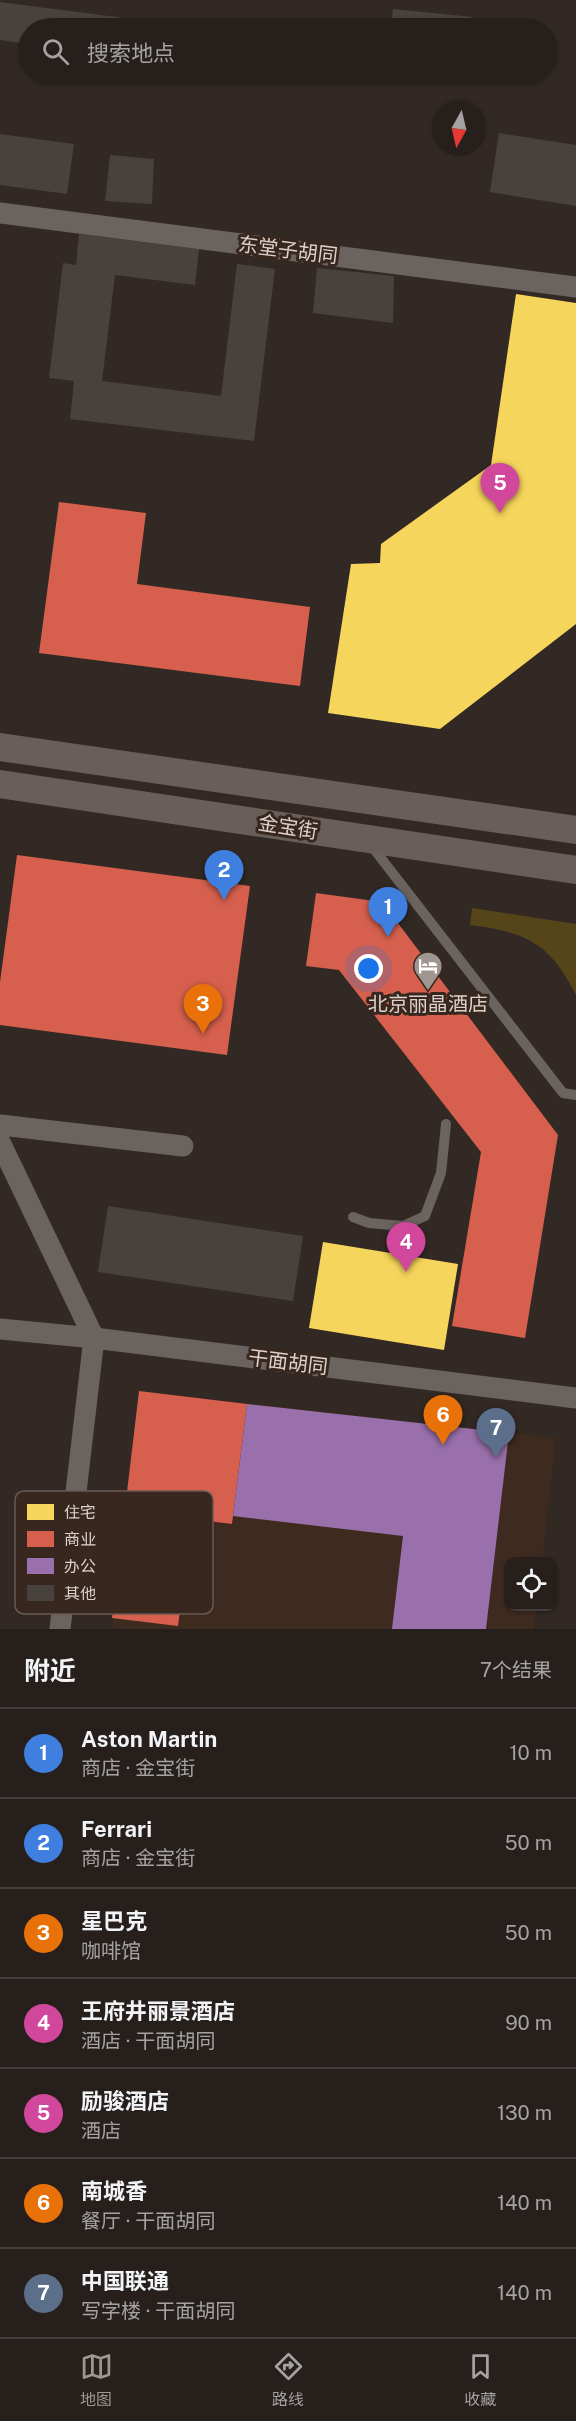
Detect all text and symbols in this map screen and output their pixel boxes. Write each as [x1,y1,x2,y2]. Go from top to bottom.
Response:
search box [18,18,558,84]
icon: search [39,35,72,68]
text: 搜索地点 [87,40,175,66]
north arrow [432,102,486,156]
street label: 东堂子胡同 [237,232,339,268]
pin: 5 [480,464,520,513]
street label: 金宝街 [256,810,320,844]
pin: 2 [204,850,244,900]
pin: 1 [368,888,408,937]
hotel icon: 北京丽晶酒店 [412,950,444,992]
your location [354,954,383,983]
pin: 3 [184,984,222,1034]
place label: 北京丽晶酒店 [368,992,488,1016]
pin: 4 [386,1222,426,1272]
street label: 干面胡同 [247,1345,329,1379]
pin: 6 [424,1396,462,1445]
pin: 7 [476,1408,516,1458]
legend [15,1491,213,1614]
text: 住宅 [64,1503,96,1522]
text: 商业 [64,1530,96,1549]
text: 办公 [64,1557,96,1576]
map controls [504,1557,558,1611]
button: locate [504,1557,558,1611]
text: 其他 [64,1584,96,1603]
text: 附近 [24,1655,76,1686]
text: 7个结果 [480,1658,552,1682]
text: Aston Martin [81,1726,217,1752]
text: 1 [39,1741,48,1765]
text: 10 m [509,1741,552,1765]
text: 商店 · 金宝街 [81,1756,195,1780]
text: Ferrari [81,1816,152,1842]
text: 2 [37,1831,50,1855]
text: 50 m [505,1831,552,1855]
text: 商店 · 金宝街 [81,1846,195,1870]
text: 星巴克 [81,1908,147,1934]
text: 3 [37,1921,50,1945]
text: 50 m [505,1921,552,1945]
text: 咖啡馆 [81,1939,141,1963]
text: 王府井丽景酒店 [81,1998,235,2024]
text: 4 [37,2011,50,2035]
text: 90 m [505,2011,552,2035]
text: 酒店 · 干面胡同 [81,2029,215,2053]
text: 励骏酒店 [81,2088,169,2114]
text: 5 [37,2101,50,2125]
text: 130 m [497,2101,552,2125]
text: 酒店 [81,2119,121,2143]
text: 南城香 [81,2178,147,2204]
text: 6 [37,2191,50,2215]
text: 140 m [497,2191,552,2215]
text: 餐厅 · 干面胡同 [81,2209,215,2233]
text: 中国联通 [81,2268,169,2294]
text: 7 [37,2281,50,2305]
text: 140 m [497,2281,552,2305]
text: 写字楼 · 干面胡同 [81,2299,235,2323]
tab: 地图 [80,2350,113,2410]
tab: 路线 [272,2350,305,2410]
tab: 收藏 [464,2350,497,2410]

